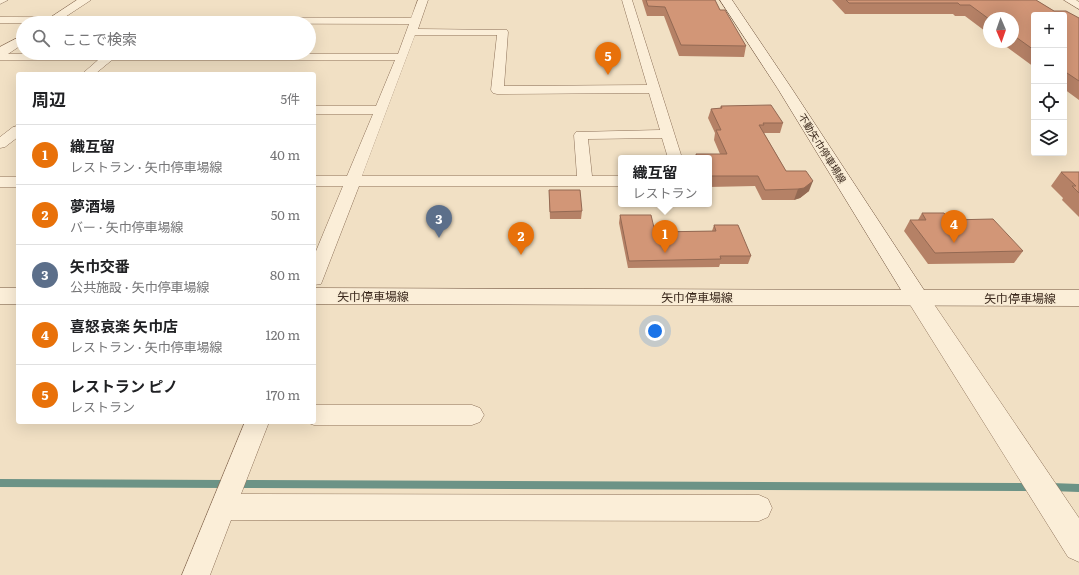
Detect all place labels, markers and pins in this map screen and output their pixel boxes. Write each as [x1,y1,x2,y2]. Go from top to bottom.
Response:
pin: 5 [595,42,621,75]
pin: 3 [426,205,452,238]
pin: 4 [941,210,967,243]
pin: 1 [652,220,678,253]
pin: 2 [508,222,534,255]

